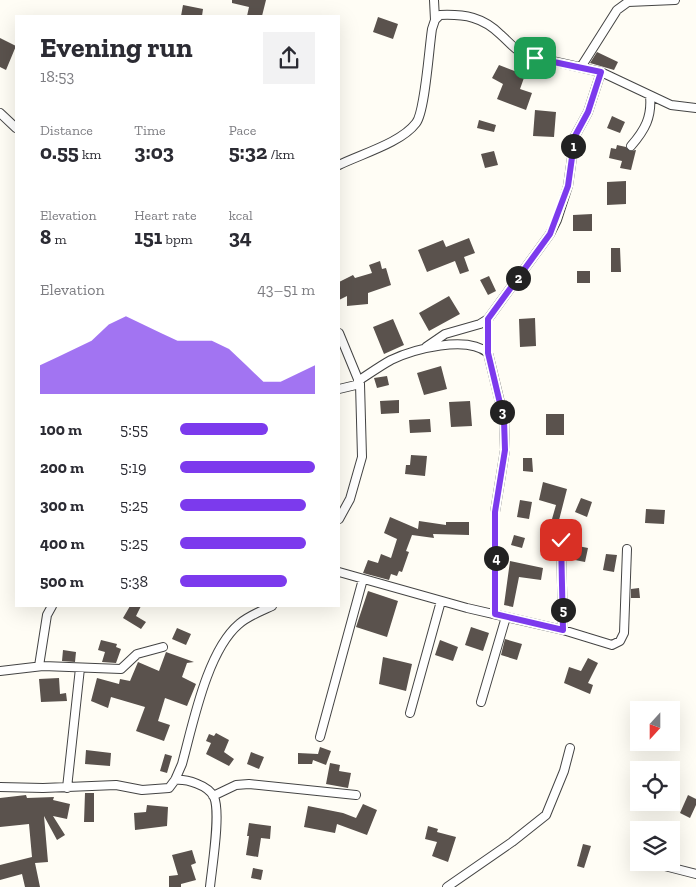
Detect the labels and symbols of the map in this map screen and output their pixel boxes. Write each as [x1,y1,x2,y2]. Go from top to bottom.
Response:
pin [514,37,556,79]
pin: 1 [560,134,586,158]
pin: 2 [506,266,530,290]
pin: 3 [490,400,514,424]
pin [540,519,582,561]
pin: 4 [484,546,508,570]
pin: 5 [550,598,576,622]
north arrow [630,701,680,751]

